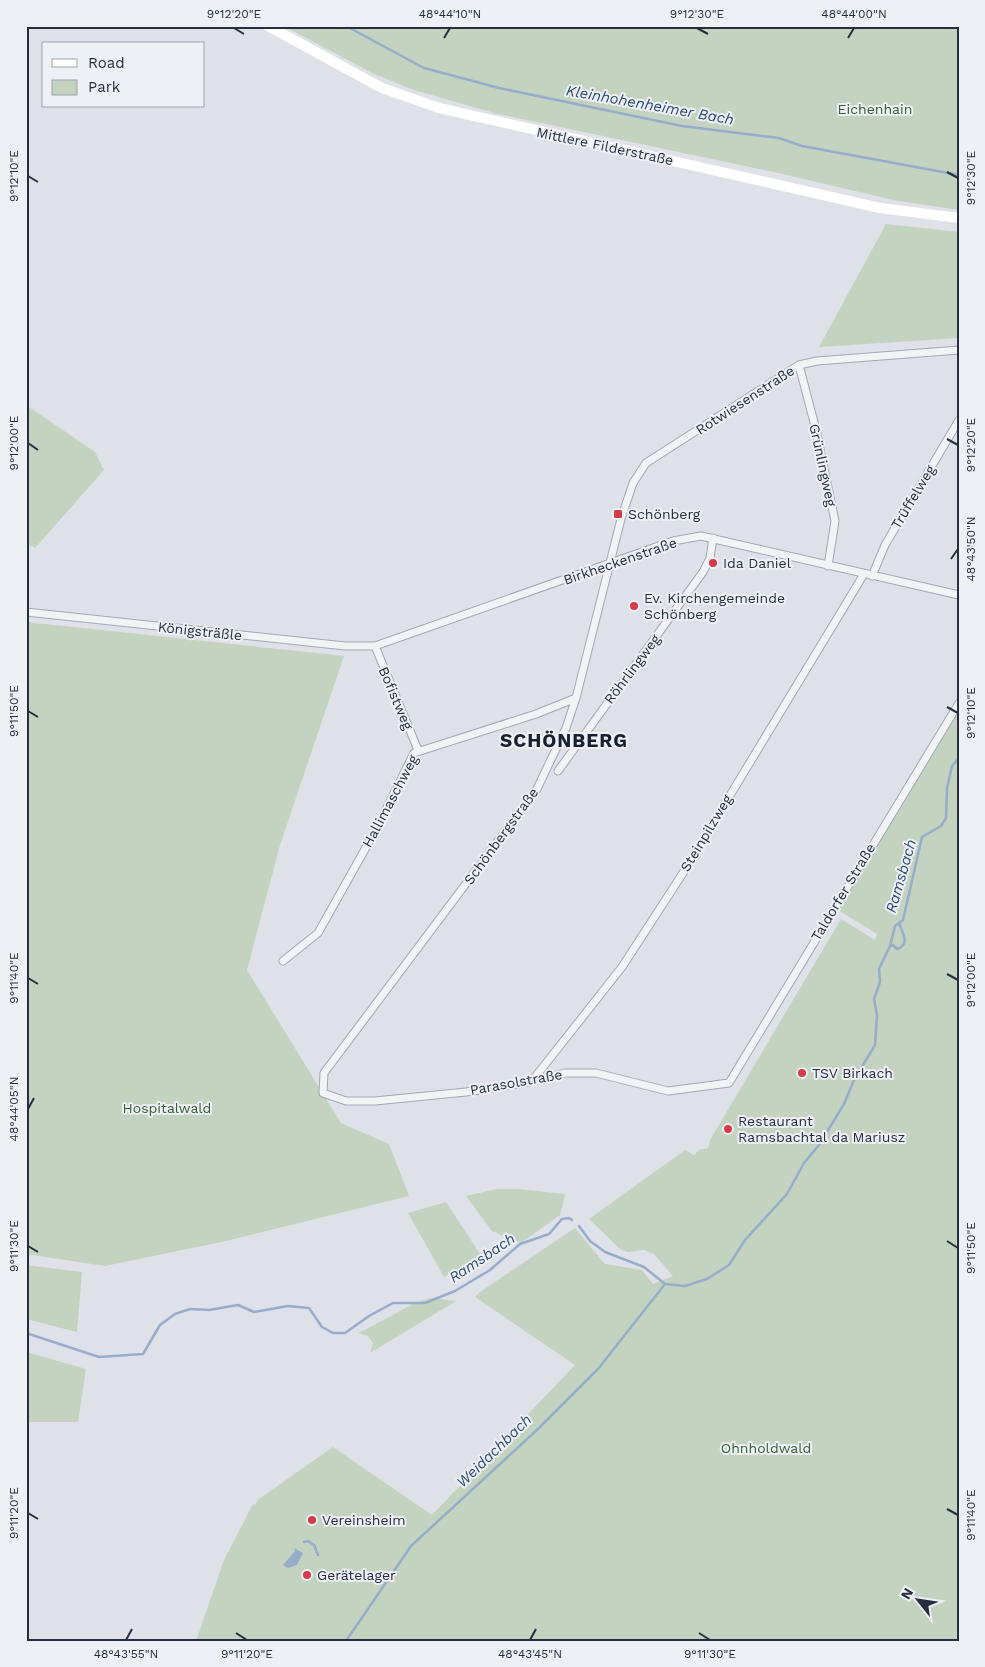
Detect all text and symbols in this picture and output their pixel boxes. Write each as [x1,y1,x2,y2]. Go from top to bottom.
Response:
text: 9°12'20"E [207,7,262,21]
text: 48°44'10"N [419,7,481,21]
text: 9°12'30"E [670,7,725,21]
text: 48°44'00"N [821,7,887,21]
legend [42,42,205,108]
text: Road [88,54,125,72]
text: Park [88,78,121,96]
water label: Kleinhohenheimer Bach [565,81,735,129]
park label: Eichenhain [838,101,912,117]
street label: Mittlere Filderstraße [535,124,675,168]
text: 9°12'10"E [7,150,21,202]
text: 9°12'30"E [964,150,978,205]
street label: Rotwiesenstraße [693,362,797,438]
text: 9°12'00"E [7,415,21,470]
text: 9°12'20"E [964,417,978,472]
street label: Grünlingweg [806,422,840,508]
street label: Trüffelweg [888,462,939,532]
place label: Schönberg [628,506,701,522]
marker: Schönberg [612,508,624,520]
text: 48°43'50"N [964,516,978,582]
street label: Birkheckenstraße [561,534,679,588]
place label: Ida Daniel [723,555,792,571]
marker: Ida Daniel [707,557,719,569]
place label: Ev. Kirchengemeinde Schönberg [644,590,785,622]
marker: Ev. Kirchengemeinde Schönberg [628,600,640,612]
street label: Königsträßle [157,619,243,643]
street label: Röhrlingweg [601,631,664,707]
street label: Bofistweg [376,664,417,732]
text: 9°11'50"E [7,685,21,737]
text: 9°12'10"E [964,687,978,739]
district label: SCHÖNBERG [500,729,628,752]
street label: Hallimaschweg [359,752,421,850]
street label: Schönbergstraße [461,785,541,887]
street label: Steinpilzweg [677,791,735,874]
water label: Ramsbach [882,837,920,915]
street label: Taldorfer Straße [808,840,878,944]
text: 9°11'40"E [7,952,21,1004]
text: 9°12'00"E [964,952,978,1007]
place label: TSV Birkach [812,1065,893,1081]
street label: Parasolstraße [469,1066,563,1098]
marker: TSV Birkach [796,1067,808,1079]
text: 48°44'05"N [7,1077,21,1141]
park label: Hospitalwald [123,1100,211,1116]
place label: Restaurant Ramsbachtal da Mariusz [738,1113,905,1145]
marker: Restaurant Ramsbachtal da Mariusz [722,1123,734,1135]
text: 9°11'30"E [7,1220,21,1272]
text: 9°11'50"E [964,1222,978,1274]
water label: Ramsbach [446,1229,518,1287]
water label: Weidachbach [453,1411,535,1491]
park label: Ohnholdwald [721,1440,811,1456]
text: 9°11'20"E [7,1487,21,1539]
text: 9°11'40"E [964,1489,978,1541]
place label: Vereinsheim [322,1512,406,1528]
marker: Vereinsheim [306,1514,318,1526]
place label: Gerätelager [317,1567,396,1583]
marker: Gerätelager [301,1569,313,1581]
north arrow [892,1574,942,1624]
text: N [897,1585,916,1602]
text: 48°43'55"N [94,1647,158,1661]
text: 9°11'20"E [221,1647,273,1661]
text: 48°43'45"N [498,1647,562,1661]
text: 9°11'30"E [684,1647,736,1661]

